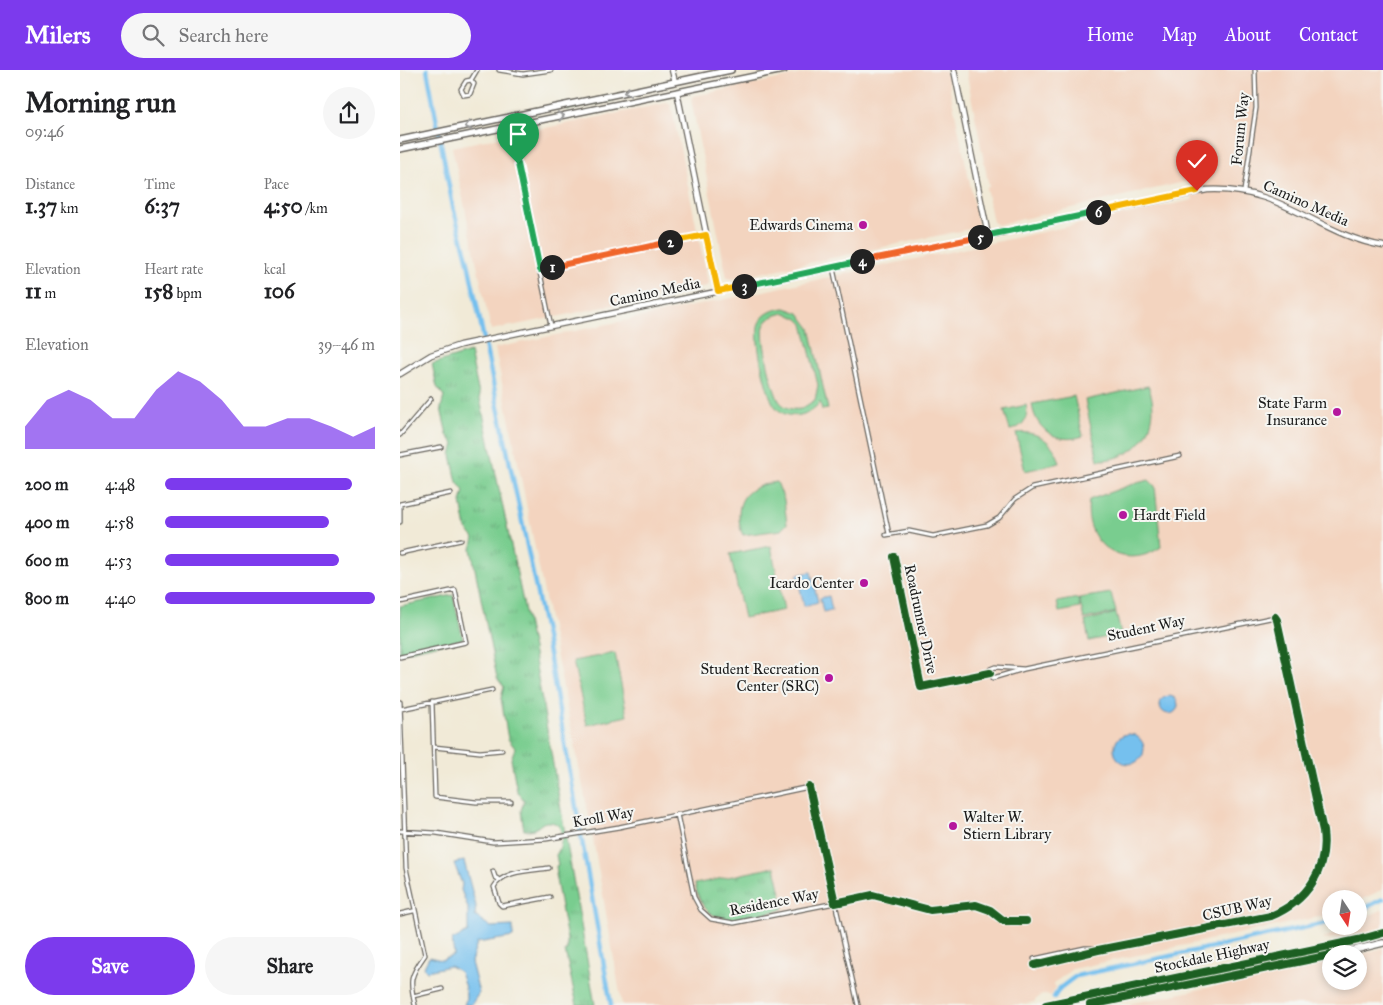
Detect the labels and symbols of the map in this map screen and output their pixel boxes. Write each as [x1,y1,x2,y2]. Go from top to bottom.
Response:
one-way arrow [623,86,632,97]
street label: Forum Way [1227,91,1253,166]
one-way arrow [557,111,566,121]
pin [497,113,539,164]
one-way arrow [464,120,473,131]
pin [1176,140,1218,191]
street label: Camino Media [1260,176,1352,230]
pin: 6 [1086,200,1110,224]
place label: Edwards Cinema [749,216,854,234]
marker: Edwards Cinema [857,219,869,231]
pin: 5 [968,224,992,250]
pin: 2 [658,230,682,254]
pin: 4 [850,248,874,274]
pin: 1 [540,254,564,280]
street label: Camino Media [608,274,702,310]
pin: 3 [732,274,756,298]
place label: State Farm Insurance [1258,394,1327,429]
marker: State Farm Insurance [1331,406,1343,418]
place label: Hardt Field [1133,506,1206,524]
marker: Hardt Field [1117,509,1129,521]
street label: Roadrunner Drive [901,563,941,675]
place label: Icardo Center [770,574,854,592]
marker: Icardo Center [858,577,870,589]
street label: Student Way [1105,611,1187,645]
place label: Student Recreation Center (SRC) [700,660,819,696]
marker: Student Recreation Center (SRC) [823,672,835,684]
street label: Kroll Way [571,803,636,831]
place label: Walter W. Stiern Library [963,808,1052,843]
marker: Walter W. Stiern Library [947,820,959,832]
street label: Residence Way [728,884,821,919]
north arrow [1322,890,1368,935]
street label: CSUB Way [1201,891,1274,925]
street label: Stockdale Highway [1153,935,1272,977]

